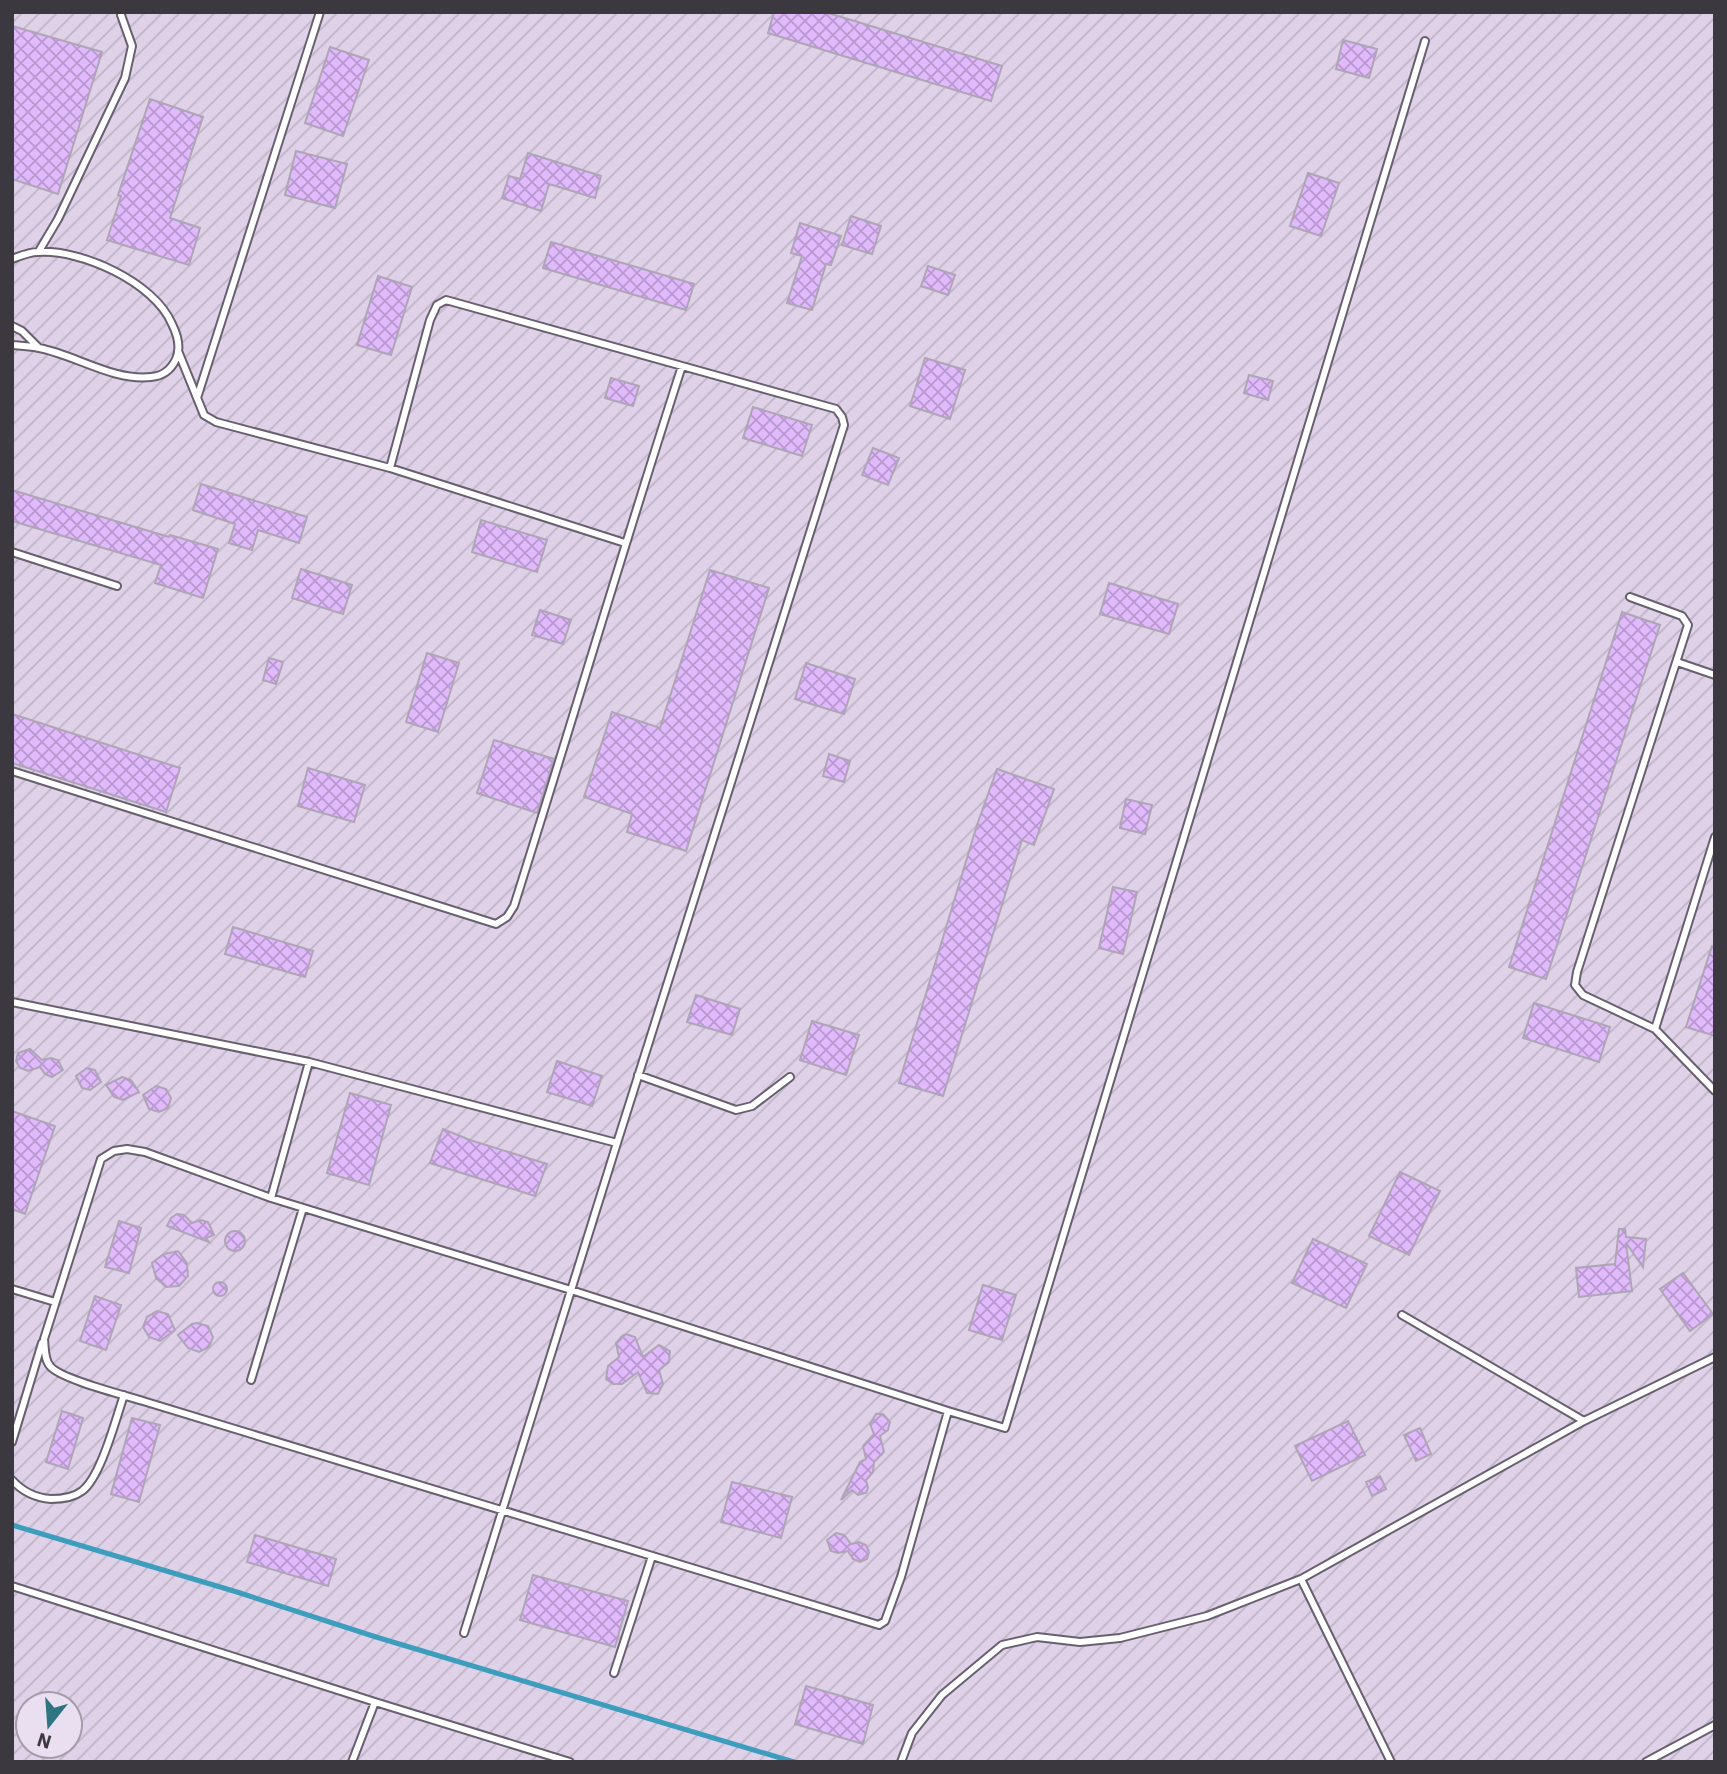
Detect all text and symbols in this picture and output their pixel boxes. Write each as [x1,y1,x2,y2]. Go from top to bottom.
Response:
north arrow [14,1690,84,1760]
text: N [34,1728,54,1755]

